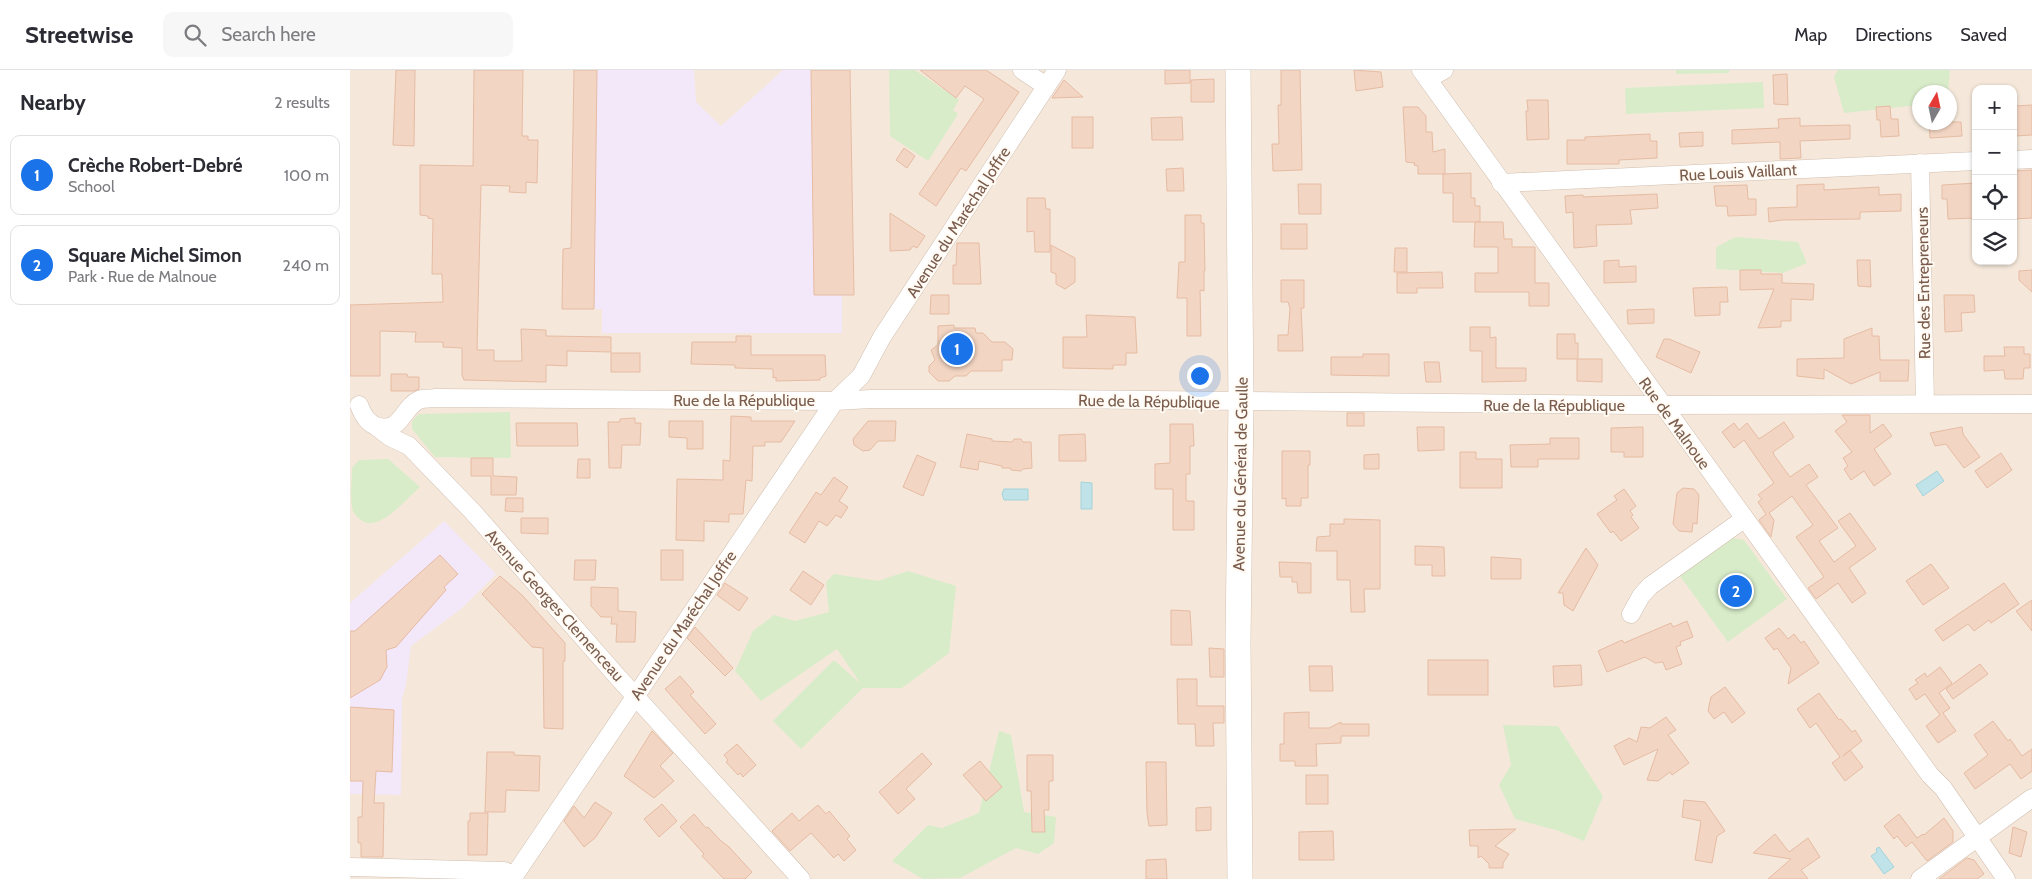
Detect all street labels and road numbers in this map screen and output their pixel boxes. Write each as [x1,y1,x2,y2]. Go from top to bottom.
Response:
street label: Avenue du Maréchal Joffre [903,143,1014,301]
street label: Rue Louis Vaillant [1679,160,1798,185]
street label: Rue des Entrepreneurs [1913,206,1934,359]
street label: Rue de Malnoue [1635,374,1714,473]
street label: Avenue du Général de Gaulle [1229,377,1252,571]
street label: Rue de la République [673,391,815,410]
street label: Rue de la République [1078,391,1220,412]
street label: Rue de la République [1483,396,1625,415]
street label: Avenue Georges Clemenceau [481,526,628,685]
street label: Avenue du Maréchal Joffre [626,547,741,704]

